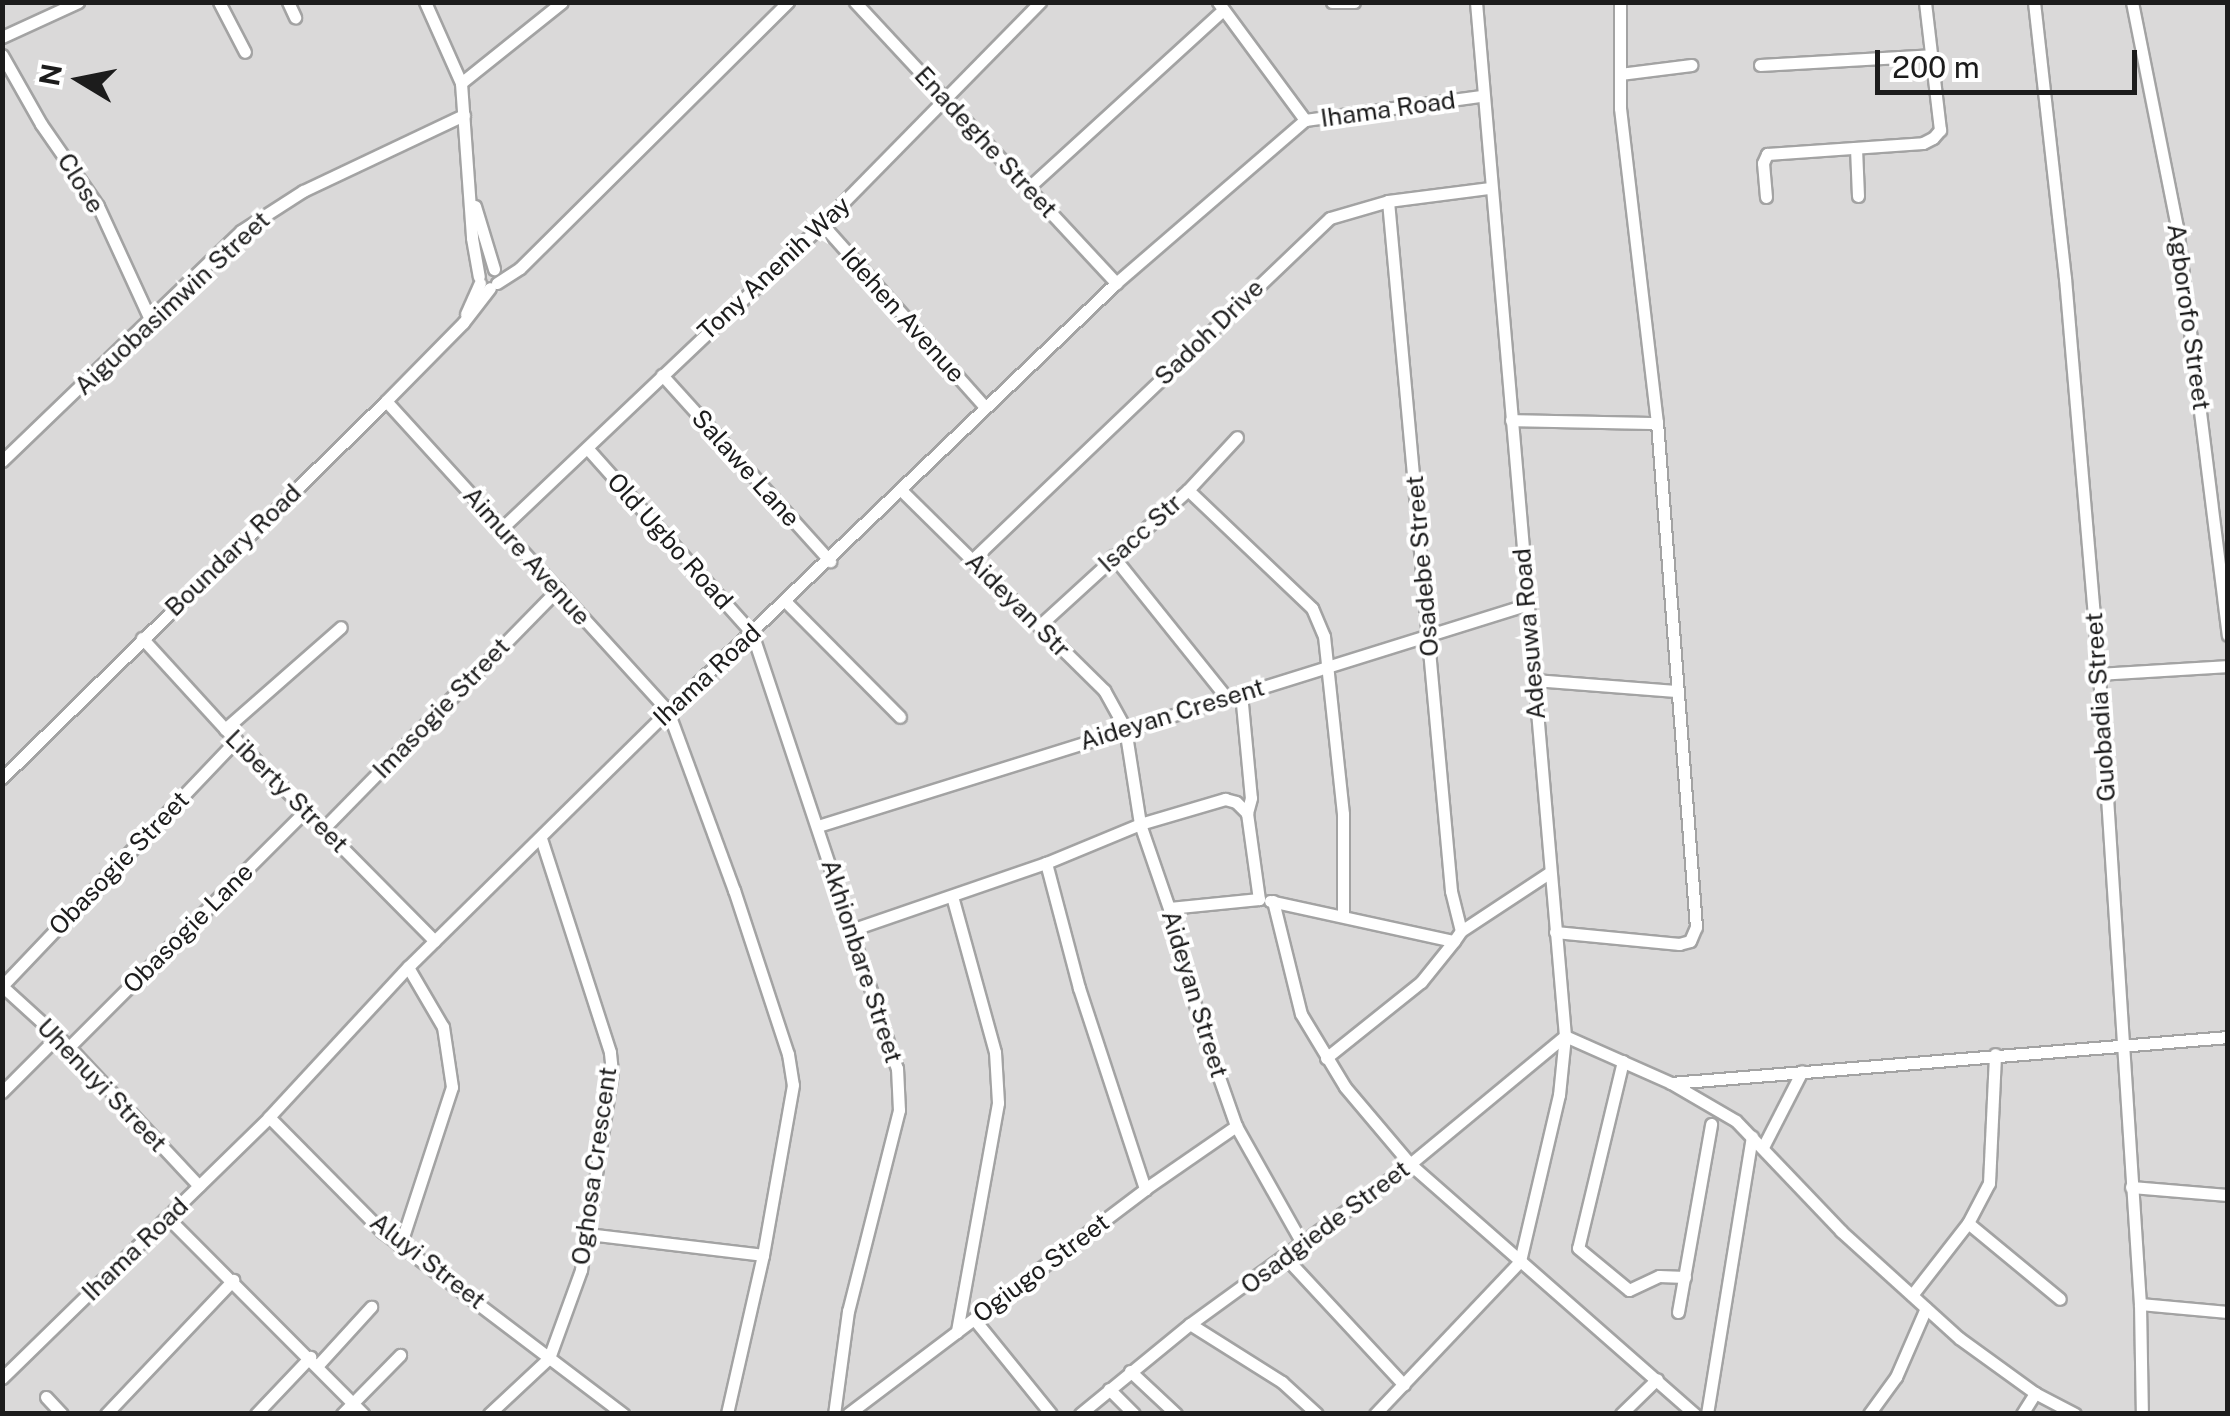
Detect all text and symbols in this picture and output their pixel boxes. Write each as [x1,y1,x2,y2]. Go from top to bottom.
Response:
north arrow [30,30,130,130]
scale bar [1880,30,2142,92]
text: 200 m [1892,49,1980,85]
street label: Enadeghe Street [908,60,1064,224]
text: N [32,61,68,88]
street label: Ihama Road [1319,85,1457,133]
street label: Close [51,147,111,219]
street label: Tony Anenih Way [691,190,857,346]
street label: Aiguobasimwin Street [68,205,276,401]
street label: Agborofo Street [2161,222,2217,412]
street label: Idehen Avenue [835,241,971,389]
street label: Sadoh Drive [1148,273,1270,391]
street label: Salawe Lane [686,403,806,533]
street label: Old Ugbo Road [601,467,739,615]
street label: Osadebe Street [1399,474,1445,658]
street label: Boundary Road [159,478,307,622]
street label: Aimure Avenue [457,481,597,631]
street label: Isacc Str [1092,488,1188,578]
street label: Aideyan Str [959,546,1077,664]
street label: Adesuwa Road [1507,547,1551,721]
street label: Guobadia Street [2078,611,2122,803]
street label: Ihama Road [647,618,767,732]
street label: Imasogie Street [366,631,516,785]
street label: Aideyan Cresent [1076,672,1268,756]
street label: Liberty Street [219,723,355,859]
street label: Obasogie Street [43,785,195,941]
street label: Akhionbare Street [815,855,909,1067]
street label: Obasogie Lane [117,857,259,999]
street label: Aideyan Street [1155,907,1235,1081]
street label: Uhenuyi Street [31,1012,173,1158]
street label: Oghosa Crescent [565,1065,623,1267]
street label: Osadgiede Street [1235,1154,1415,1300]
street label: Ihama Road [76,1191,194,1307]
street label: Aluyi Street [364,1207,492,1315]
street label: Ogiugo Street [967,1207,1115,1329]

